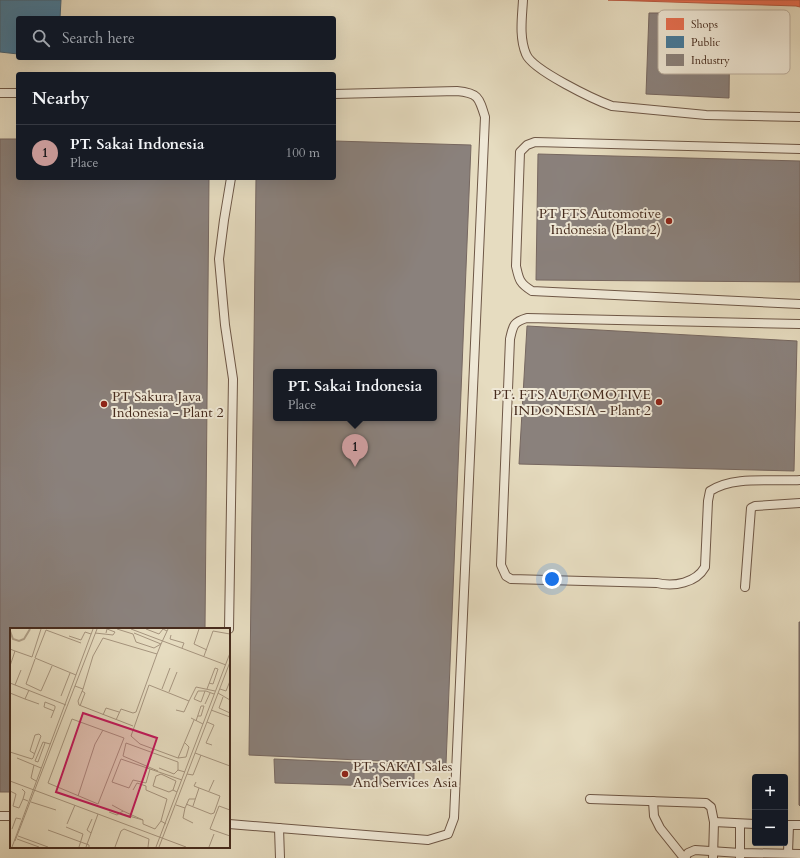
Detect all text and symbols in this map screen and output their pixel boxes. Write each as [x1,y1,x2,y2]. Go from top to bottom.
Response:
legend [658,10,790,74]
search box [16,16,336,60]
text: Shops [691,17,718,32]
icon: search [30,27,52,49]
text: Search here [62,28,135,48]
text: Public [691,35,720,50]
text: Industry [691,53,730,68]
text: Nearby [32,87,89,110]
text: PT. Sakai Indonesia [70,134,204,154]
text: 1 [42,144,48,162]
text: 100 m [286,144,320,162]
text: Place [70,154,98,172]
place label: PT FTS Automotive Indonesia (Plant 2) [539,204,661,239]
marker: PT FTS Automotive Indonesia (Plant 2) [664,216,674,226]
popup [273,369,437,421]
text: PT. Sakai Indonesia [288,376,422,396]
place label: PT. FTS AUTOMOTIVE INDONESIA - Plant 2 [493,385,651,420]
place label: PT Sakura Java Indonesia - Plant 2 [112,387,224,422]
text: Place [288,396,316,414]
marker: PT. FTS AUTOMOTIVE INDONESIA - Plant 2 [654,397,664,407]
marker: PT Sakura Java Indonesia - Plant 2 [99,399,109,409]
pin: 1 [342,434,368,467]
your location [542,569,562,589]
inset map [10,628,230,848]
place label: PT. SAKAI Sales And Services Asia [353,757,457,792]
marker: PT. SAKAI Sales And Services Asia [340,769,350,779]
map controls [752,774,788,846]
button: + [752,774,788,810]
button: − [752,810,788,846]

